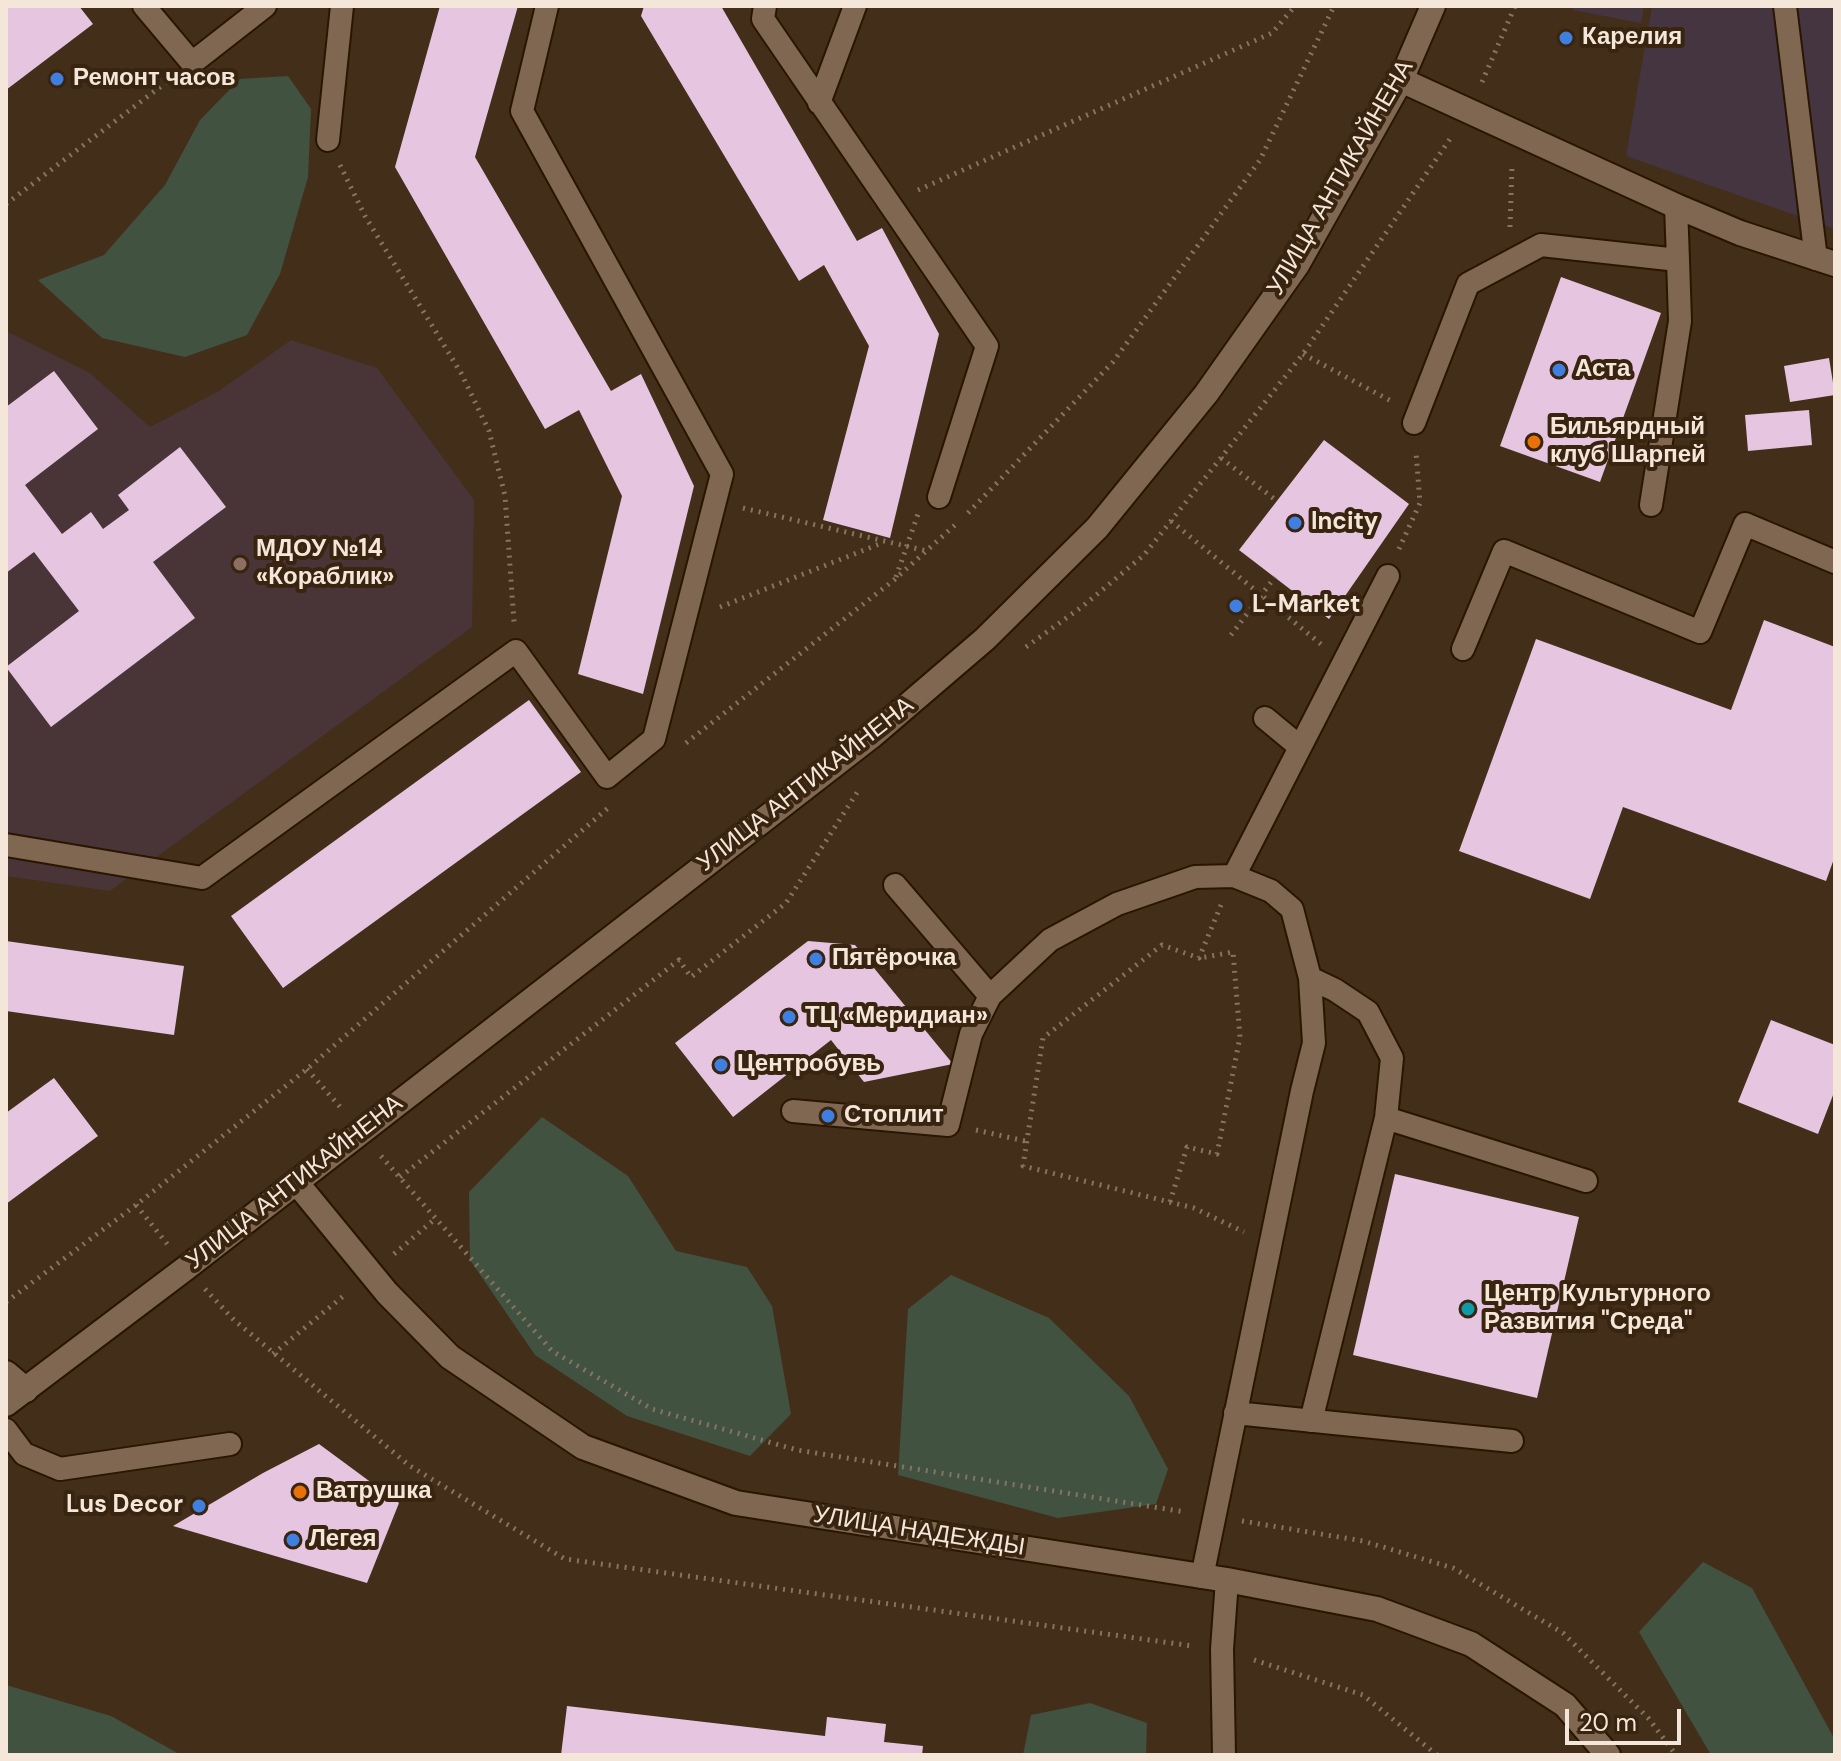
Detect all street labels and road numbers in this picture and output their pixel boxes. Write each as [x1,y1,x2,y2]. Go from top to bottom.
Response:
street label: УЛИЦА АНТИКАЙНЕНА [1262,55,1420,301]
street label: УЛИЦА АНТИКАЙНЕНА [692,692,920,878]
street label: УЛИЦА АНТИКАЙНЕНА [181,1090,409,1276]
street label: УЛИЦА НАДЕЖДЫ [811,1501,1027,1563]

